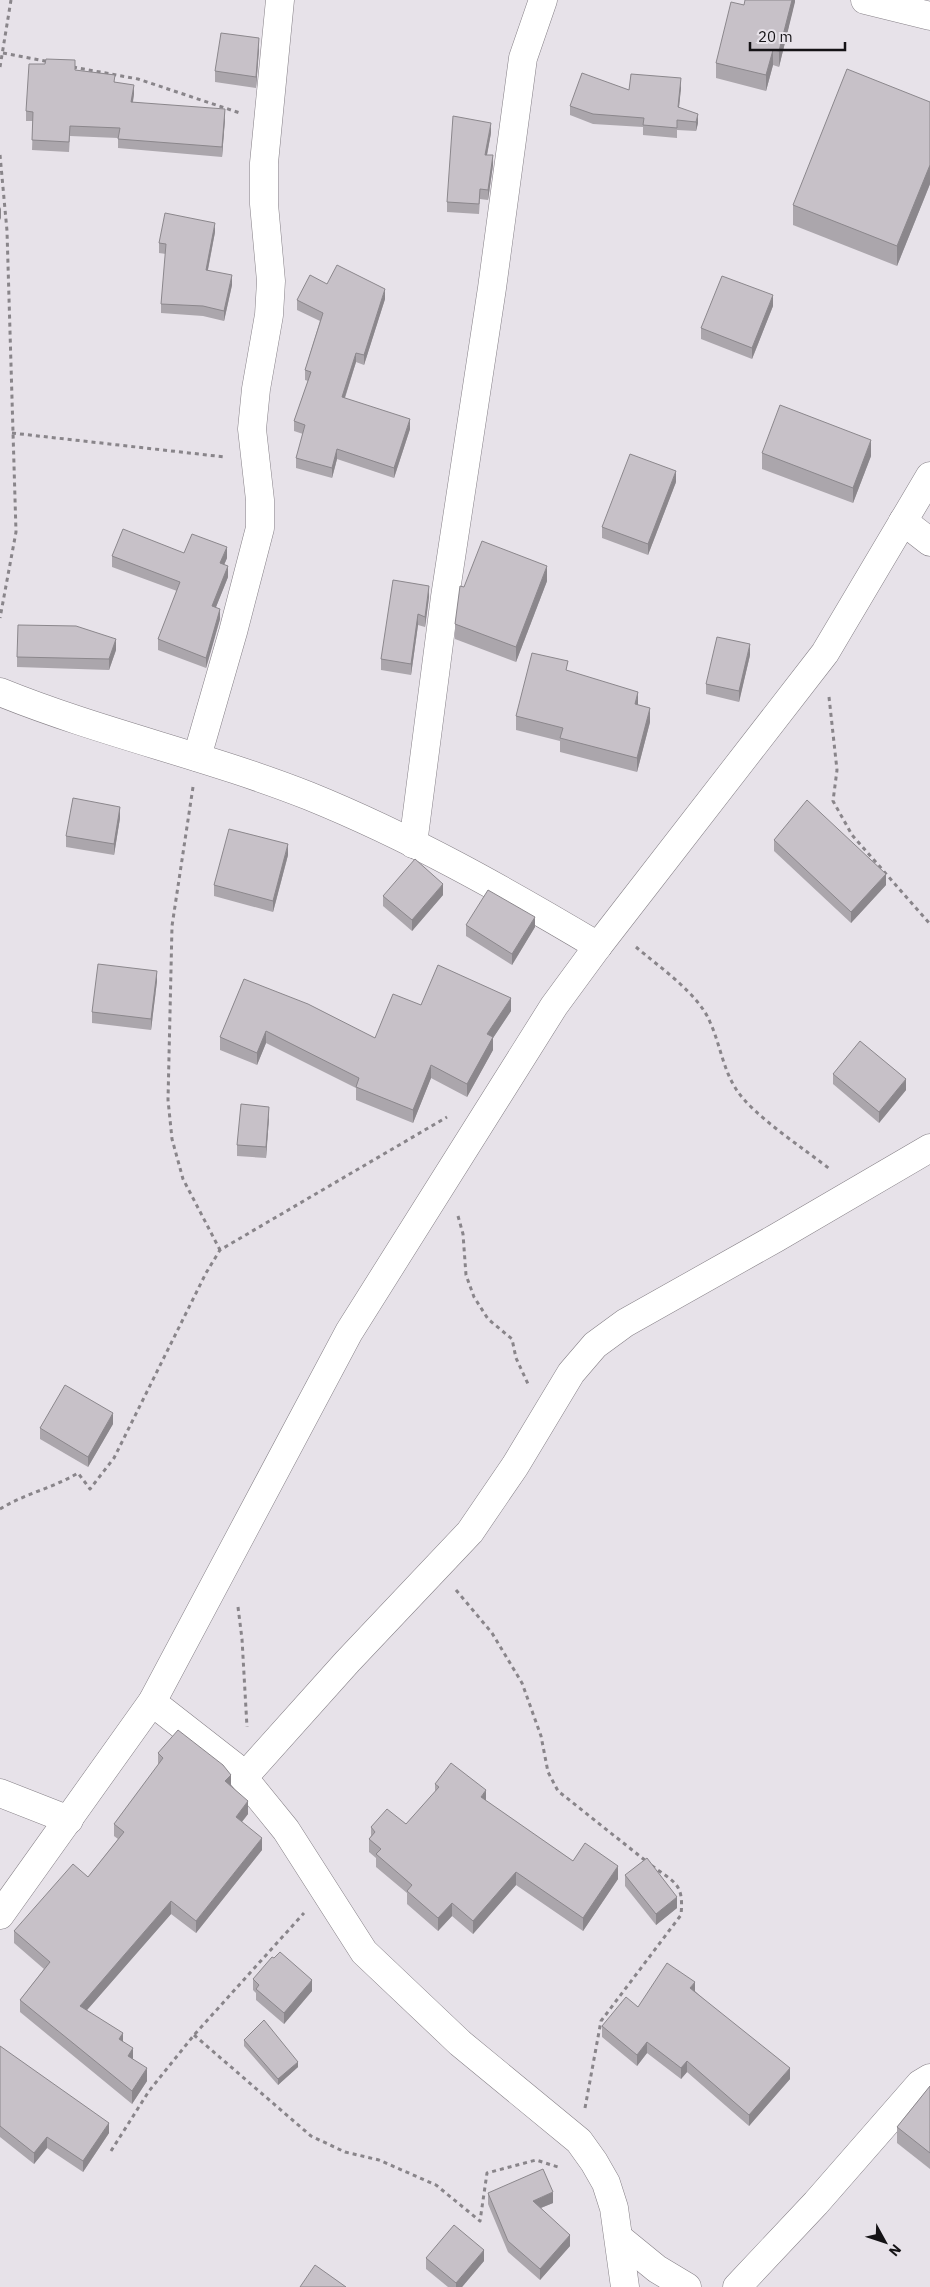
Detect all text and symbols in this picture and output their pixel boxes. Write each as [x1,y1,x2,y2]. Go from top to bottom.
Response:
scale bar [750,20,845,52]
text: 20 m [758,27,793,46]
north arrow [860,2217,910,2267]
text: N [885,2241,905,2260]

